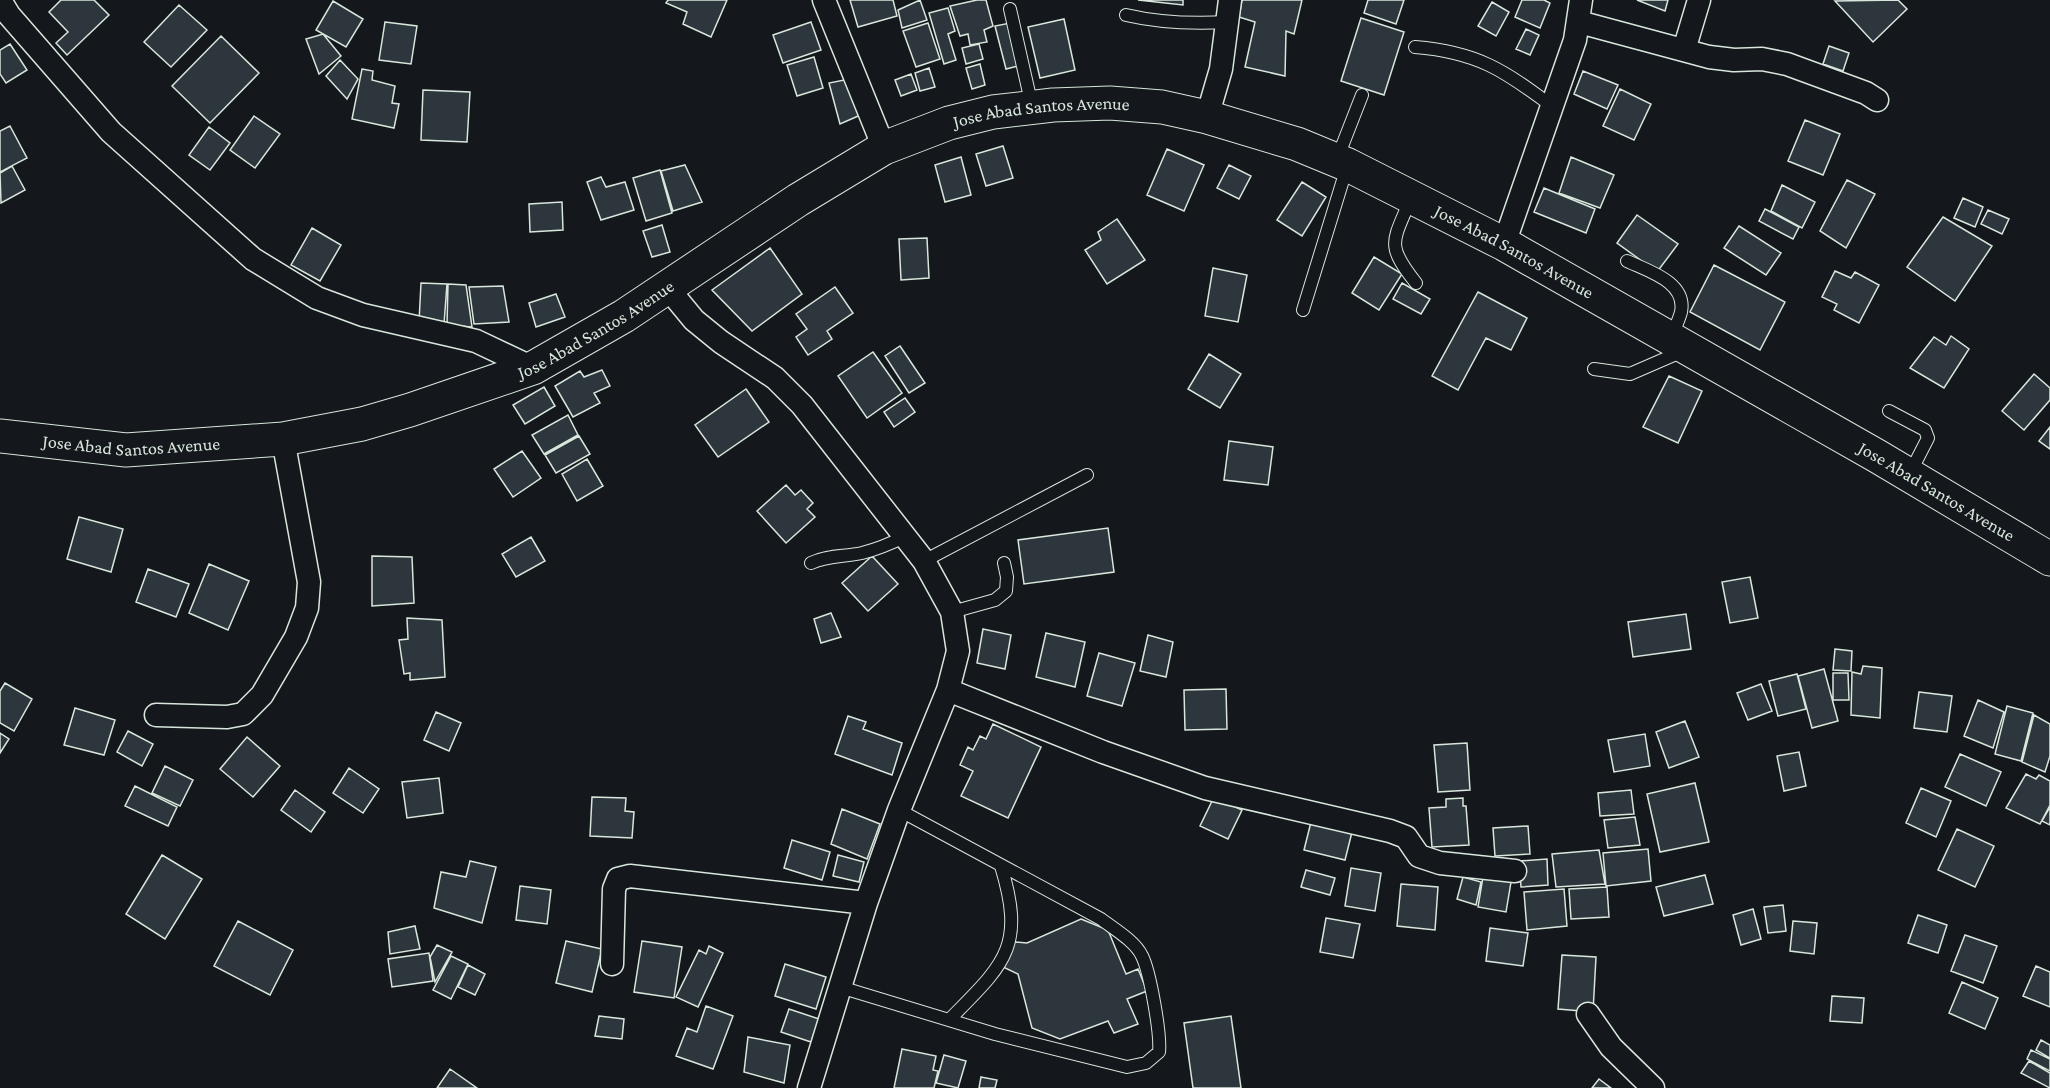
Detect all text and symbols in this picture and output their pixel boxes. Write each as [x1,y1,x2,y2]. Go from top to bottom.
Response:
street label: Jose Abad Santos Avenue [949,93,1130,132]
street label: Jose Abad Santos Avenue [1429,200,1597,303]
street label: Jose Abad Santos Avenue [513,276,678,383]
street label: Jose Abad Santos Avenue [40,431,221,460]
street label: Jose Abad Santos Avenue [1853,437,2018,546]

